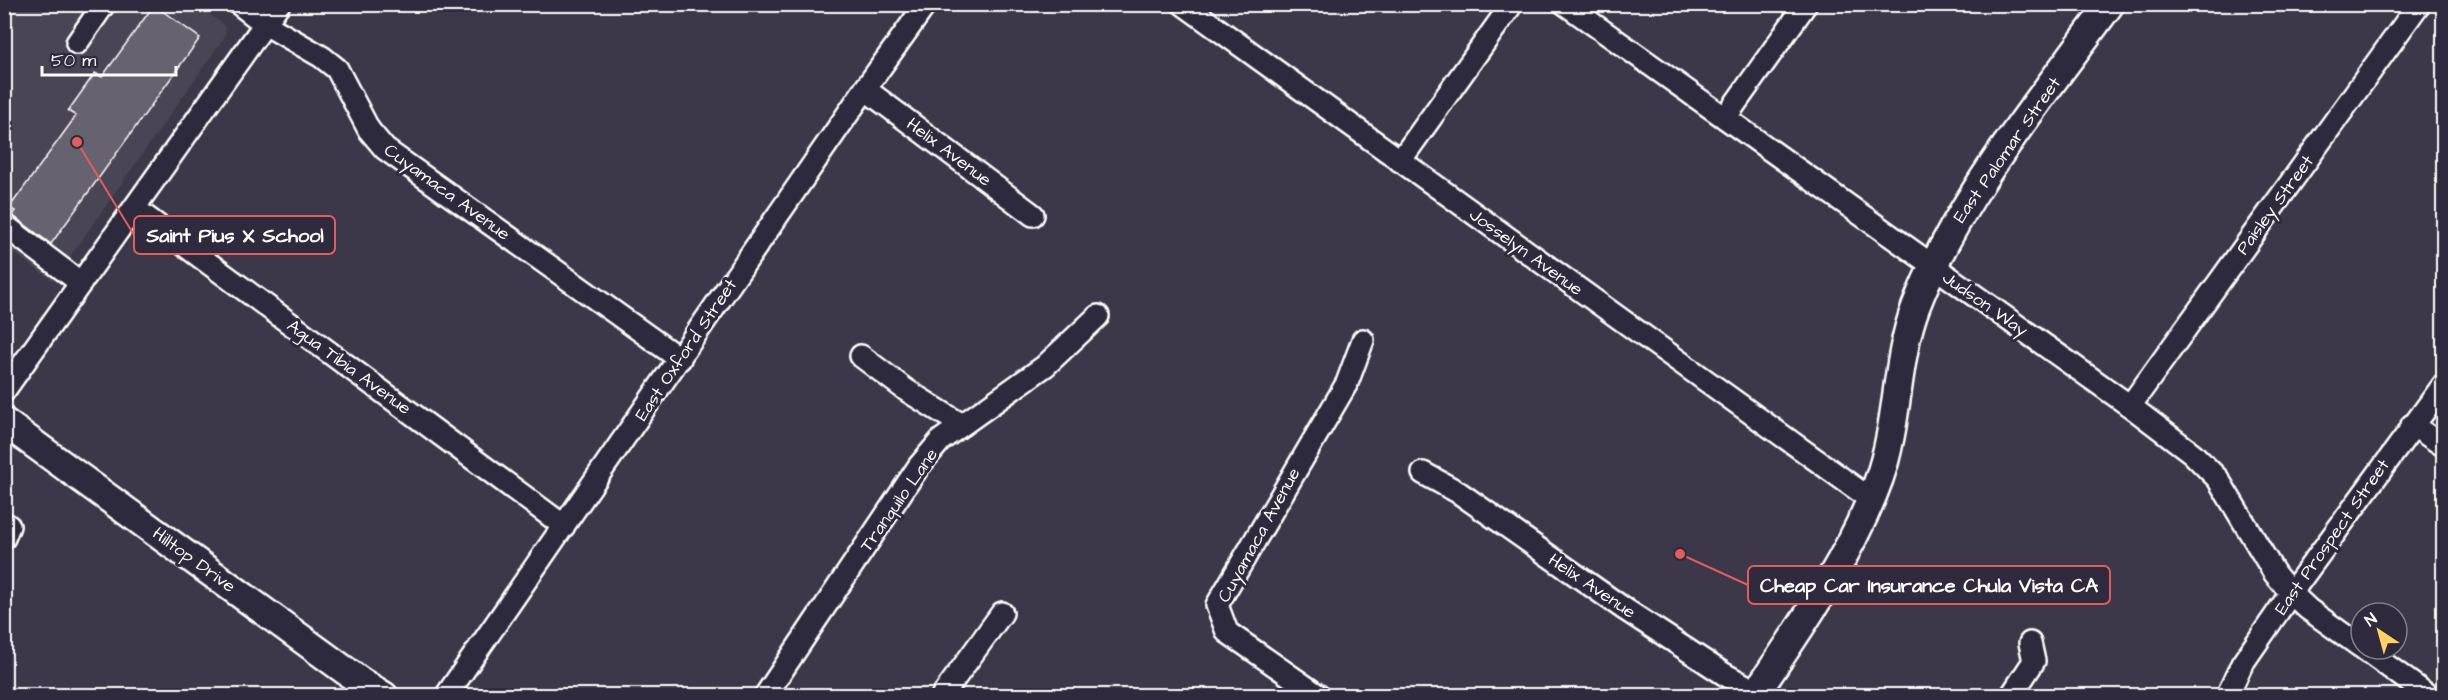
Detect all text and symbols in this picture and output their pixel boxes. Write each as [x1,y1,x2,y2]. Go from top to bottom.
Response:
scale bar [42,39,176,77]
text: 50 m [51,48,96,73]
street label: East Palomar Street [1947,71,2067,228]
street label: Helix Avenue [901,112,997,192]
street label: Cuyamaca Avenue [378,138,515,247]
street label: Paisley Street [2230,150,2321,261]
street label: Josselyn Avenue [1464,202,1588,303]
callout: Saint Pius X School [134,216,335,254]
text: Saint Pius X School [145,222,324,250]
street label: Judson Way [1937,265,2033,344]
street label: East Oxford Street [629,273,743,426]
street label: Agua Tibia Avenue [281,313,416,422]
street label: Tranquilo Lane [854,443,944,557]
street label: East Prospect Street [2269,453,2396,620]
street label: Cuyamaca Avenue [1212,463,1307,607]
street label: Hilltop Drive [147,521,241,599]
street label: Helix Avenue [1543,548,1641,625]
callout: Cheap Car Insurance Chula Vista CA [1748,566,2110,604]
text: Cheap Car Insurance Chula Vista CA [1760,572,2098,600]
north arrow [2349,601,2409,661]
text: N [2360,608,2381,632]

